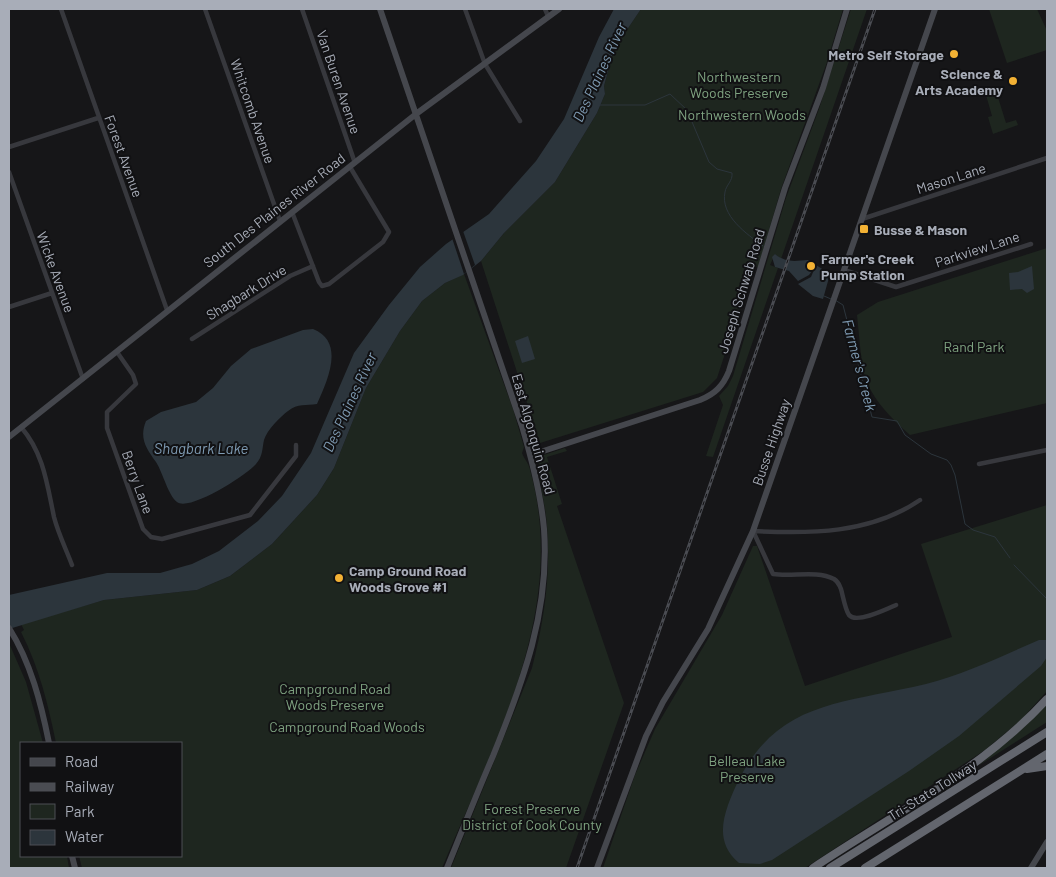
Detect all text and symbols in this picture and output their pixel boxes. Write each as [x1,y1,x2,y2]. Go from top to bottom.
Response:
water label: Des Plaines River [568,19,630,125]
street label: Van Buren Avenue [313,28,365,136]
place label: Metro Self Storage [828,46,944,63]
marker: Metro Self Storage [948,48,960,60]
street label: Whitcomb Avenue [227,56,279,166]
place label: Science & Arts Academy [915,65,1003,98]
park label: Northwestern Woods Preserve [690,68,788,101]
marker: Science & Arts Academy [1007,75,1019,87]
park label: Northwestern Woods [678,106,806,123]
street label: Forest Avenue [101,112,147,200]
street label: South Des Plaines River Road [200,149,348,271]
street label: Mason Lane [914,159,988,197]
place label: Busse & Mason [874,221,967,238]
marker: Busse & Mason [858,223,870,235]
street label: Joseph Schwab Road [714,227,768,355]
street label: Parkview Lane [933,227,1021,271]
street label: Wicke Avenue [34,229,78,315]
place label: Farmer's Creek Pump Station [821,250,915,283]
marker: Farmer's Creek Pump Station [805,260,817,272]
street label: Shagbark Drive [203,261,289,323]
water label: Farmer's Creek [839,317,881,414]
park label: Rand Park [943,338,1005,355]
water label: Des Plaines River [318,349,380,455]
street label: East Algonquin Road [509,372,559,496]
street label: Busse Highway [748,396,794,488]
water label: Shagbark Lake [154,439,248,457]
street label: Berry Lane [119,448,157,516]
place label: Camp Ground Road Woods Grove #1 [349,562,467,595]
marker: Camp Ground Road Woods Grove #1 [333,572,345,584]
park label: Campground Road Woods Preserve [279,680,391,713]
park label: Campground Road Woods [269,718,425,735]
legend [20,742,182,857]
text: Road [65,752,98,770]
park label: Belleau Lake Preserve [709,752,785,785]
street label: Tri-State Tollway [884,756,980,824]
text: Railway [65,777,114,795]
park label: Forest Preserve District of Cook County [462,800,602,833]
text: Park [65,802,95,820]
text: Water [65,827,104,845]

